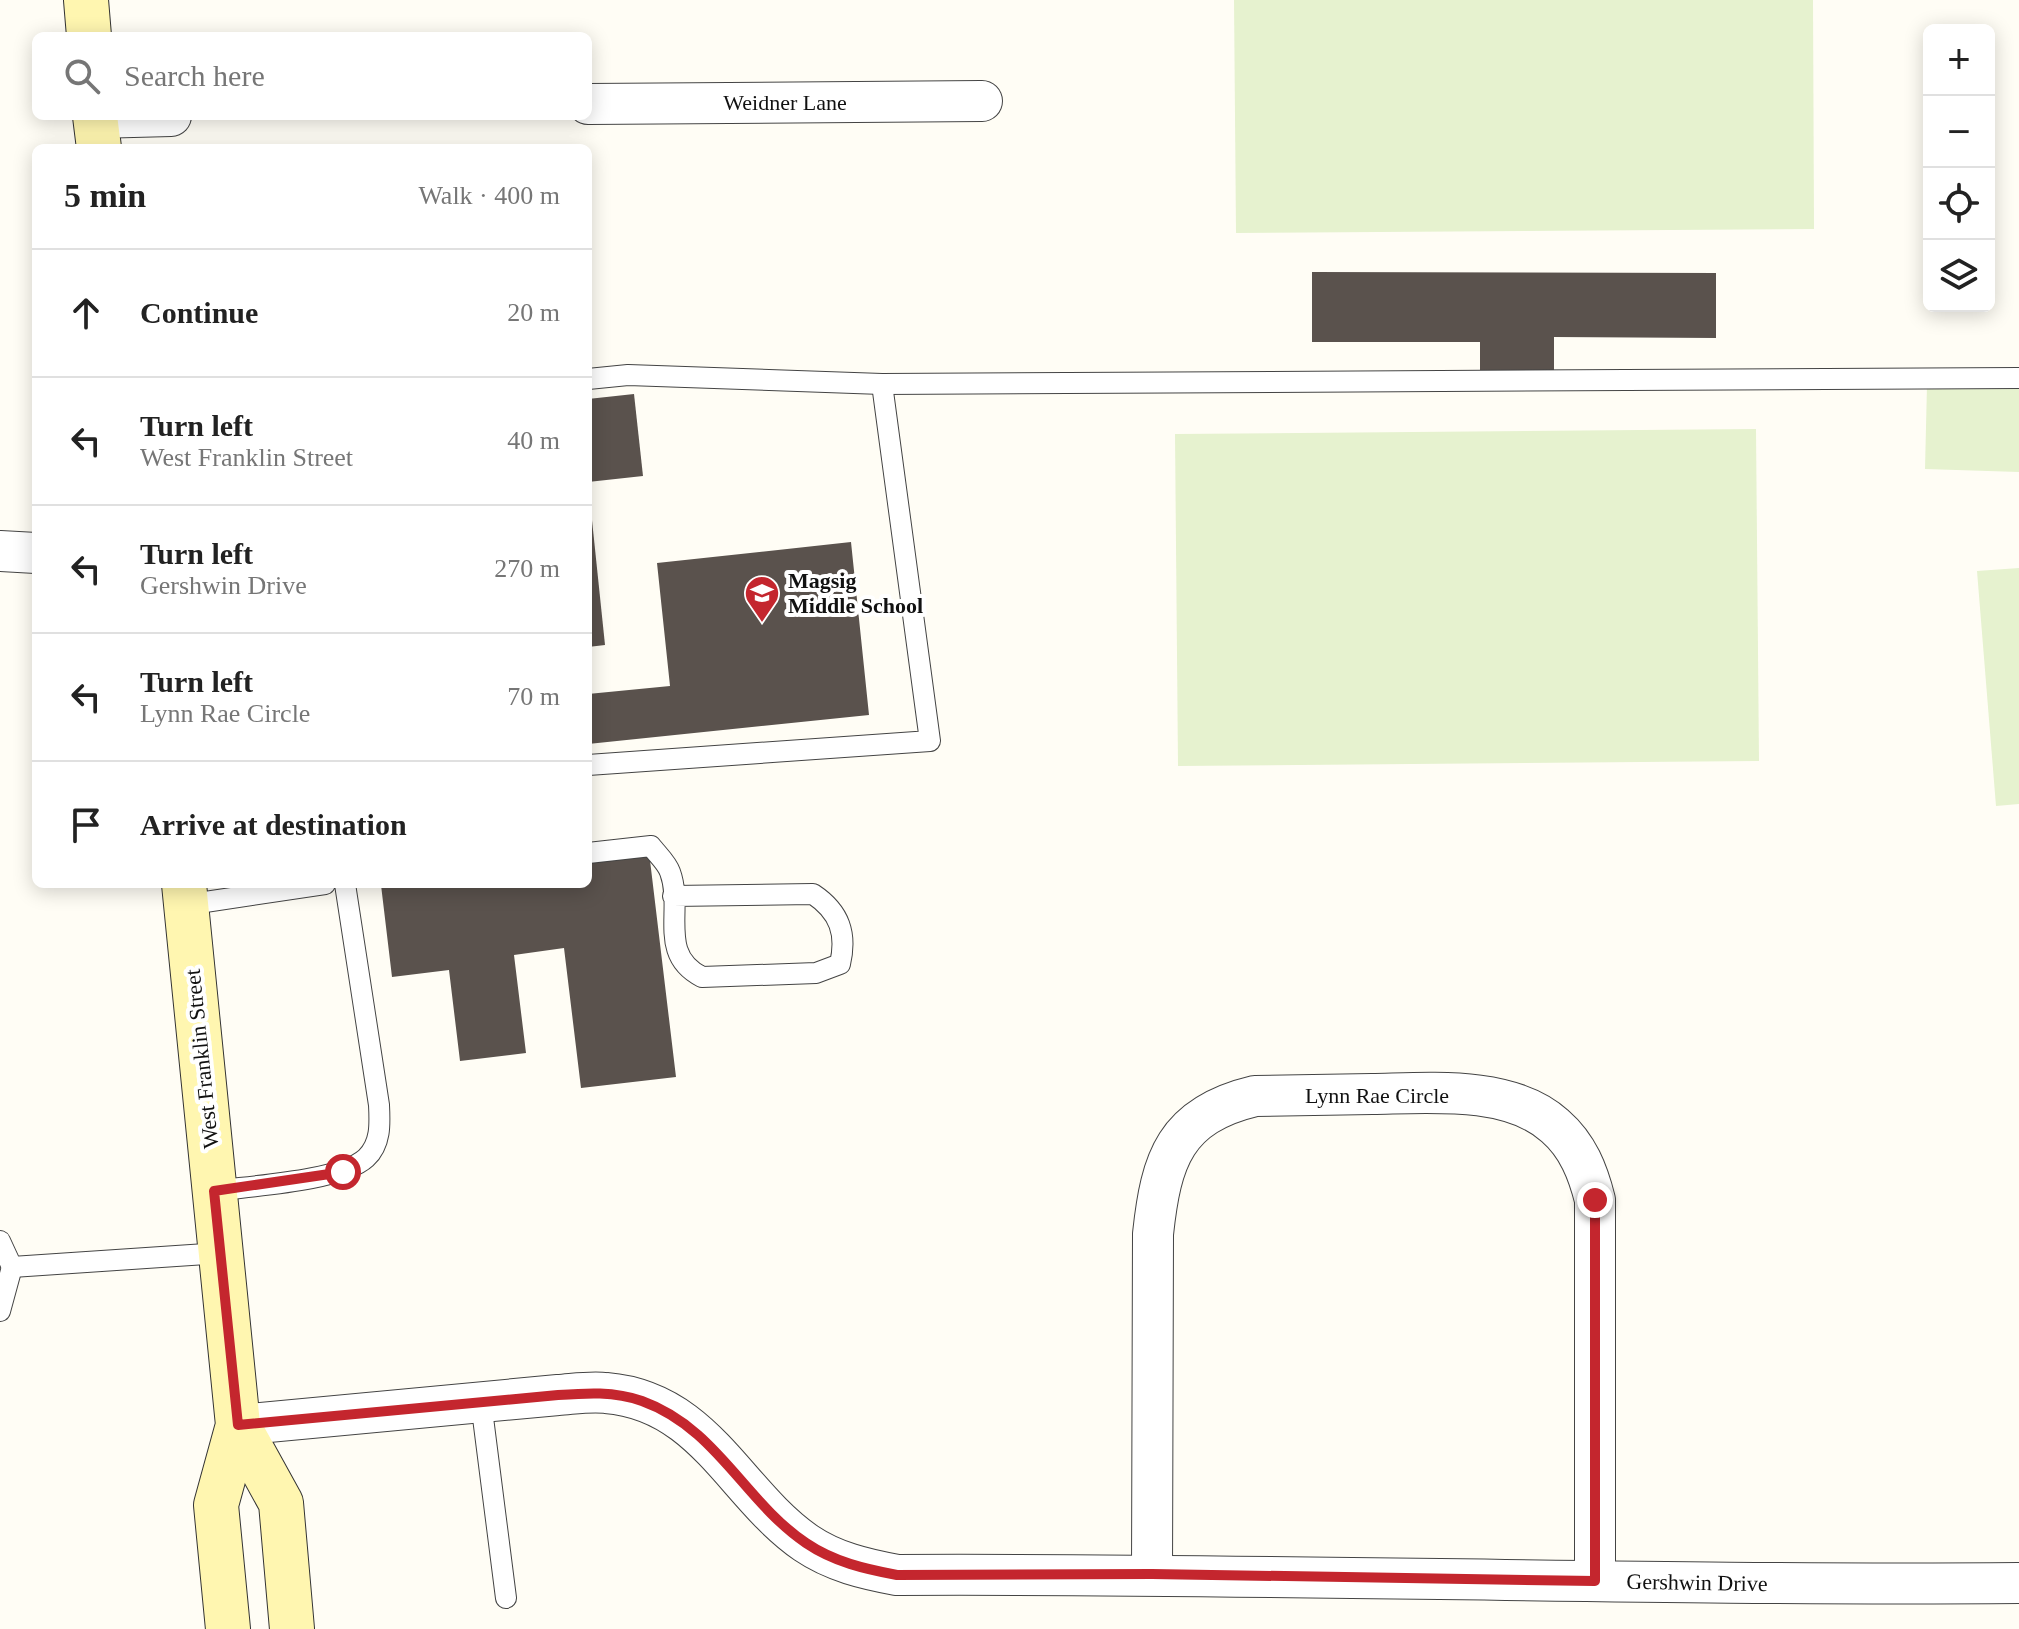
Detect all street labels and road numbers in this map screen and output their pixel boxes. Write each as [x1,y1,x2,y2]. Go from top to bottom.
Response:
street label: Weidner Lane [723,90,847,115]
street label: West Franklin Street [180,968,223,1150]
street label: Lynn Rae Circle [1305,1083,1449,1108]
street label: Gershwin Drive [1626,1569,1768,1596]

